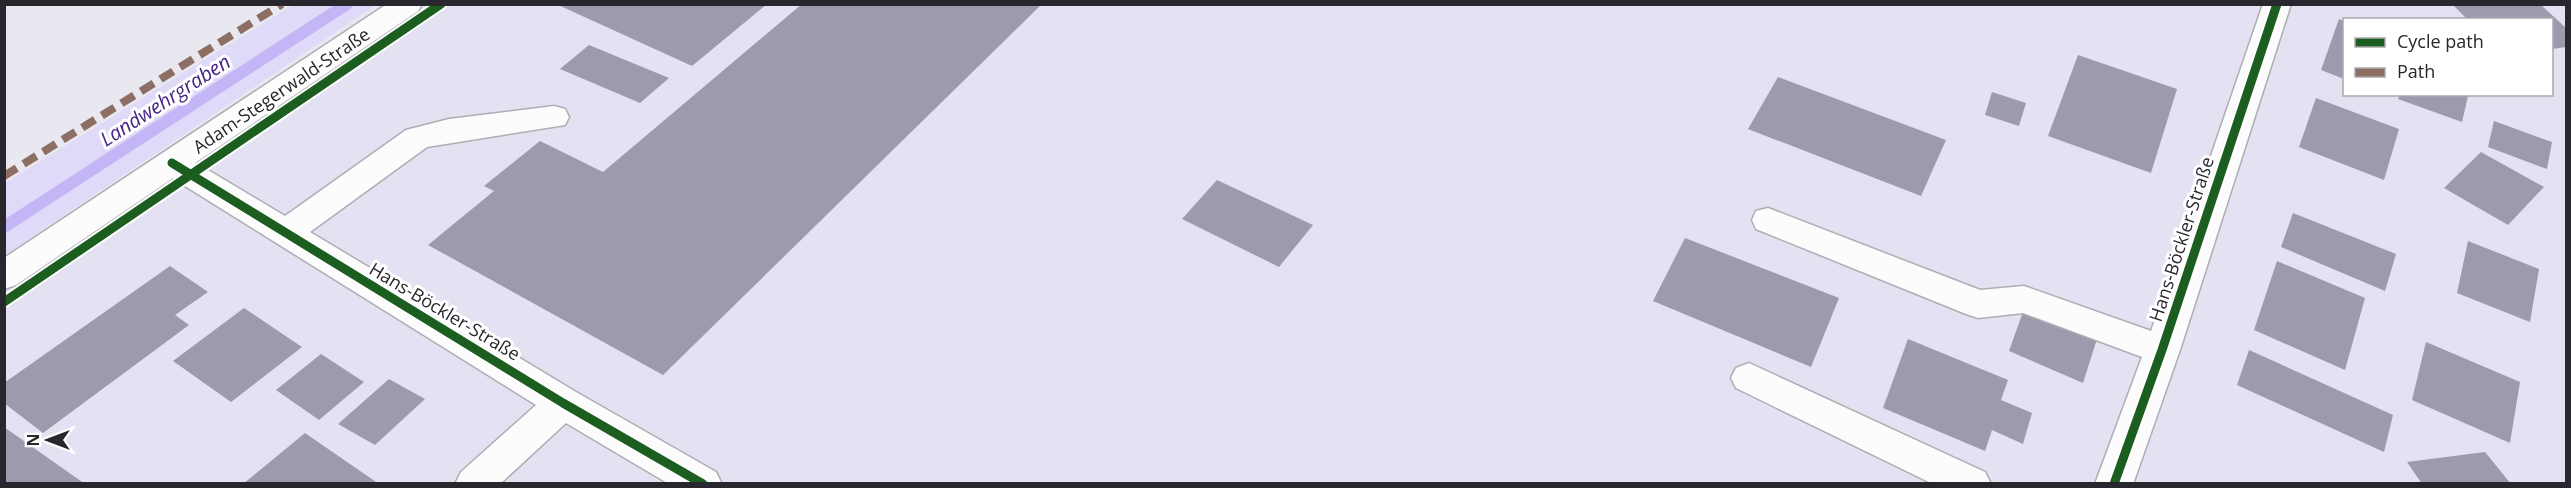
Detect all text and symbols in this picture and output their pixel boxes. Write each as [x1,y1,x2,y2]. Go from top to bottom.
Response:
legend [2343,18,2553,96]
street label: Adam-Stegerwald-Straße [188,22,374,158]
text: Cycle path [2397,29,2484,53]
water label: Landwehrgraben [95,48,235,152]
text: Path [2397,59,2435,83]
street label: Hans-Böckler-Straße [2143,154,2219,324]
street label: Hans-Böckler-Straße [365,256,525,366]
north arrow [18,410,78,470]
text: N [22,433,44,447]

